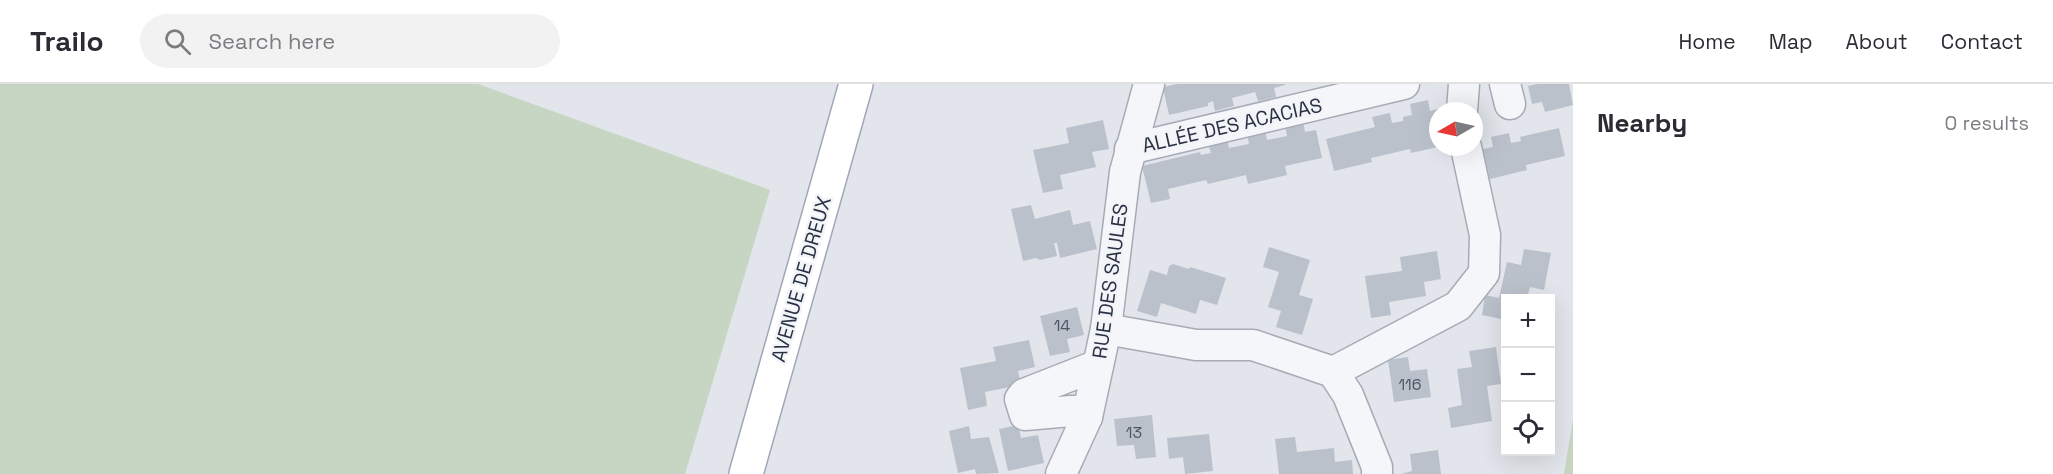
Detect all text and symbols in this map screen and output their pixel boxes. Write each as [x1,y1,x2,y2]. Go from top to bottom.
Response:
search box [140,14,560,68]
text: Trailo [30,23,104,59]
icon: search [161,25,194,58]
text: Search here [209,27,335,55]
text: Home [1678,28,1736,55]
text: Map [1769,28,1813,55]
text: About [1846,28,1908,55]
text: Contact [1941,28,2023,55]
street label: ALLÉE DES ACACIAS [1140,92,1324,158]
north arrow [1429,102,1483,156]
text: Nearby [1597,106,1687,140]
text: 0 results [1945,110,2029,136]
street label: AVENUE DE DREUX [765,193,837,365]
street label: RUE DES SAULES [1086,202,1134,360]
map controls [1501,294,1555,456]
button: + [1501,294,1555,348]
house number: 14 [1054,315,1070,336]
button: − [1501,348,1555,402]
house number: 116 [1398,374,1422,395]
button: locate [1501,402,1555,456]
house number: 13 [1126,422,1142,443]

